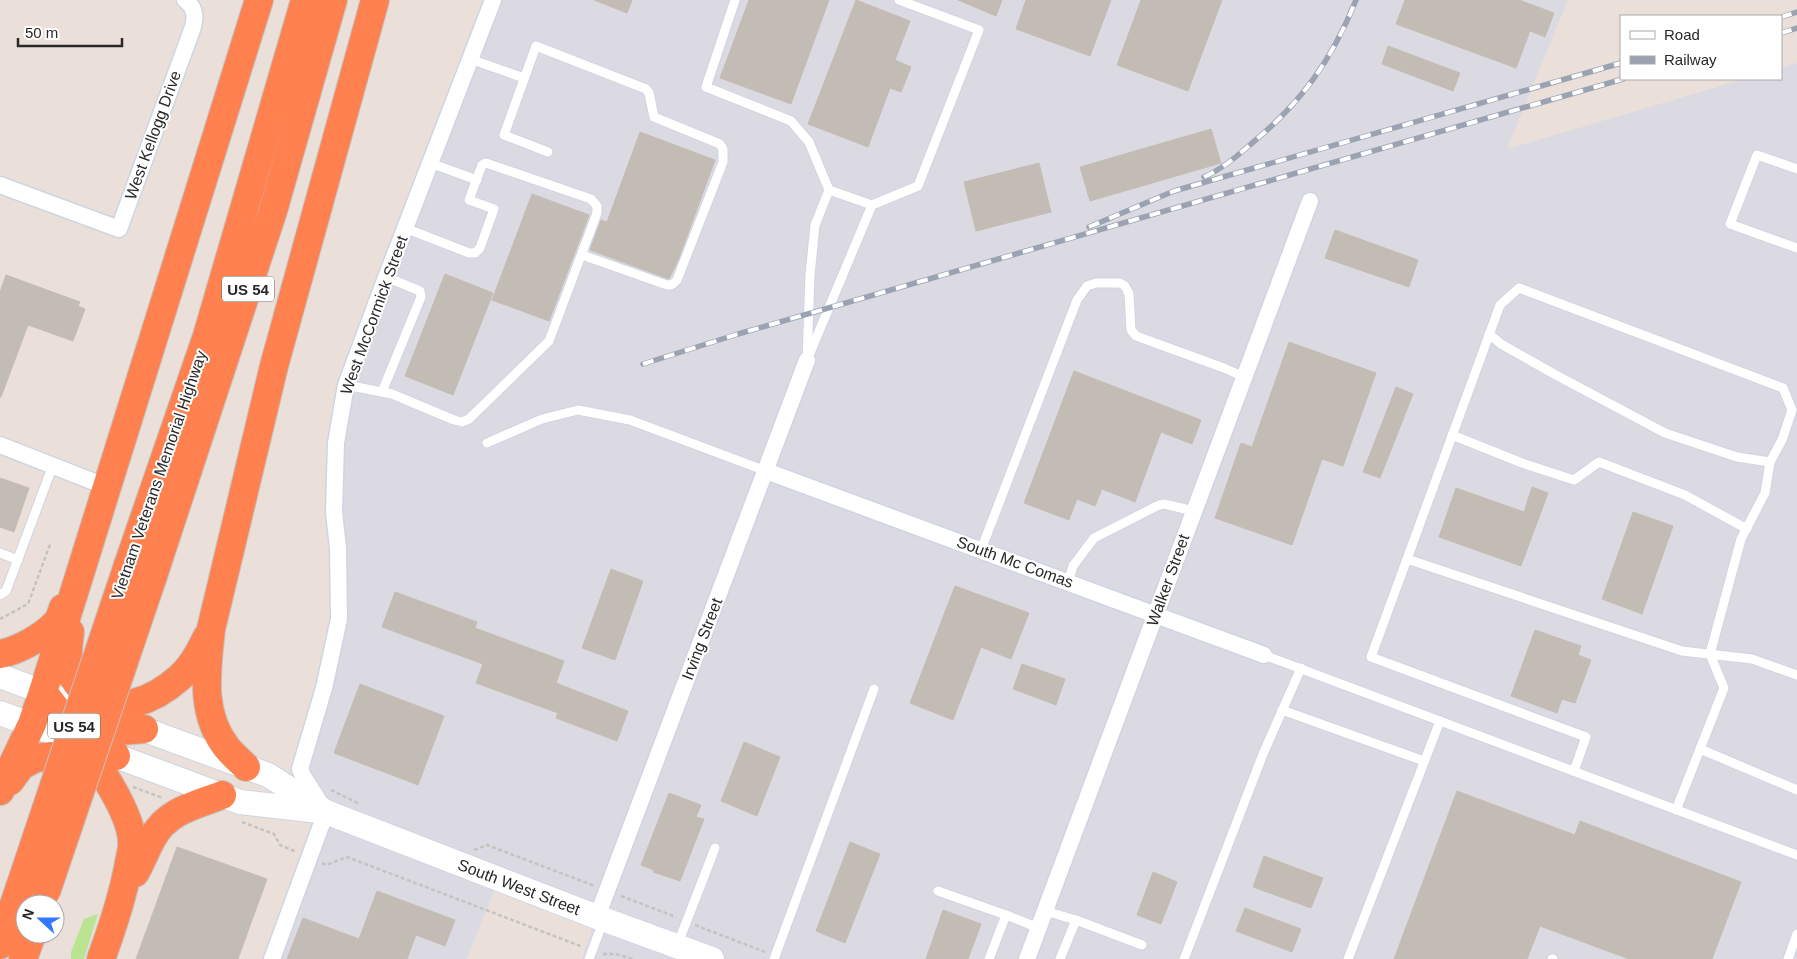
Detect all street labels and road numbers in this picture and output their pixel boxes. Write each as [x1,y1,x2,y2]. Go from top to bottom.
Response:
street label: West Kellogg Drive [122,68,184,202]
street label: West McCormick Street [337,233,411,397]
road number: US 54 [222,276,274,302]
street label: Vietnam Veterans Memorial Highway [108,348,210,602]
street label: Walker Street [1144,531,1193,628]
street label: South Mc Comas [954,533,1076,591]
street label: Irving Street [679,595,726,682]
road number: US 54 [48,714,100,738]
street label: South West Street [455,856,583,918]

